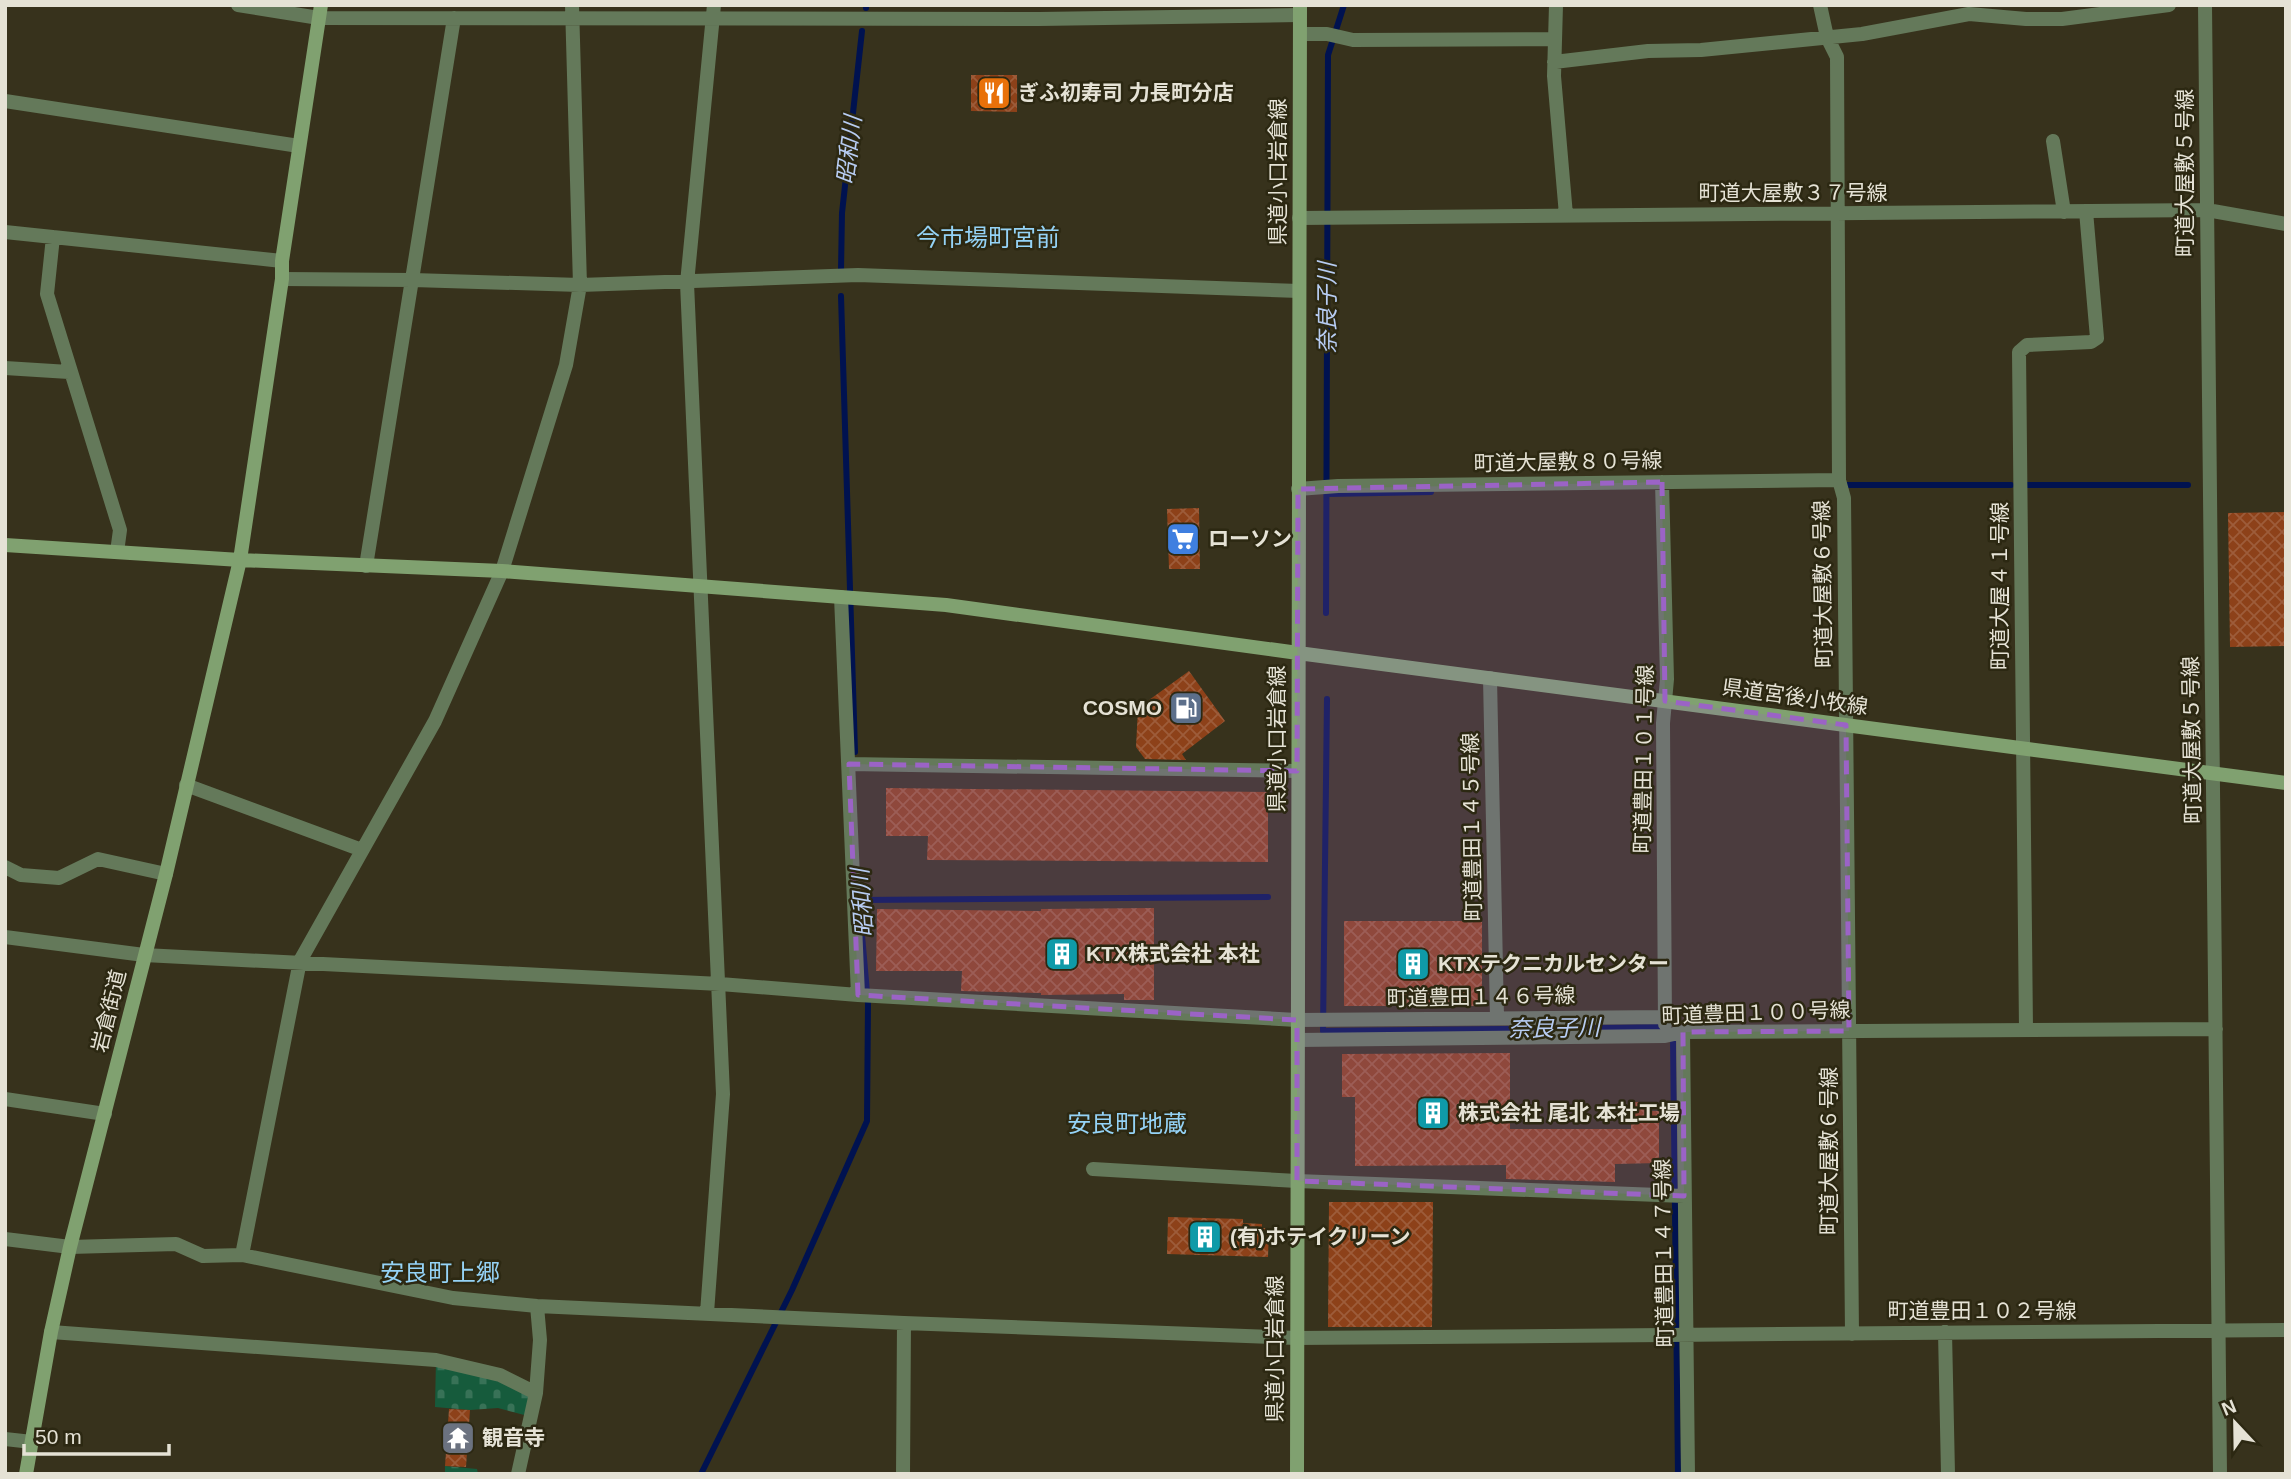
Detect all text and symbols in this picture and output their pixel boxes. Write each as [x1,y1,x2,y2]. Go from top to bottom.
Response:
restaurant icon: ぎふ初寿司 力長町分店 [975,74,1013,112]
place label: ぎふ初寿司 力長町分店 [1018,81,1234,104]
street label: 町道大屋敷５号線 [2173,89,2196,257]
street label: 県道小口岩倉線 [1266,99,1289,246]
water label: 昭和川 [832,111,866,186]
street label: 町道大屋敷３７号線 [1699,181,1888,204]
district label: 今市場町宮前 [916,224,1060,251]
water label: 奈良子川 [1314,259,1340,354]
street label: 町道大屋敷８０号線 [1473,448,1663,475]
street label: 町道大屋敷６号線 [1810,500,1835,668]
street label: 町道大屋４１号線 [1988,502,2011,670]
supermarket icon: ローソン [1164,520,1202,558]
place label: ローソン [1208,527,1292,550]
street label: 町道大屋敷５号線 [2179,656,2204,824]
street label: 町道豊田１０１号線 [1630,664,1657,854]
street label: 県道小口岩倉線 [1265,666,1288,813]
street label: 県道宮後小牧線 [1721,675,1869,718]
fuel station icon: COSMO [1167,689,1205,727]
place label: COSMO [1083,696,1162,719]
street label: 町道豊田１４５号線 [1458,732,1485,922]
water label: 昭和川 [846,865,877,938]
building icon: KTX株式会社 本社 [1043,935,1081,973]
place label: KTX株式会社 本社 [1086,942,1260,965]
building icon: KTXテクニカルセンター [1394,945,1432,983]
place label: KTXテクニカルセンター [1438,952,1669,975]
street label: 岩倉街道 [87,967,130,1054]
street label: 町道豊田１４６号線 [1386,983,1576,1010]
street label: 町道豊田１００号線 [1661,998,1851,1027]
water label: 奈良子川 [1508,1014,1603,1042]
street label: 町道大屋敷６号線 [1817,1067,1840,1235]
building icon: 株式会社 尾北 本社工場 [1414,1094,1452,1132]
place label: 株式会社 尾北 本社工場 [1458,1101,1680,1124]
district label: 安良町地蔵 [1067,1110,1187,1137]
street label: 町道豊田１４７号線 [1650,1158,1677,1348]
building icon: (有)ホテイクリーン [1186,1218,1224,1256]
place label: (有)ホテイクリーン [1230,1225,1411,1248]
district label: 安良町上郷 [380,1259,500,1286]
street label: 県道小口岩倉線 [1263,1276,1286,1423]
street label: 町道豊田１０２号線 [1888,1299,2077,1322]
north arrow [2200,1388,2270,1458]
text: N [2219,1395,2239,1420]
scale bar [24,1412,170,1456]
temple icon: 観音寺 [439,1419,477,1457]
text: 50 m [35,1425,82,1448]
place label: 観音寺 [482,1426,545,1449]

